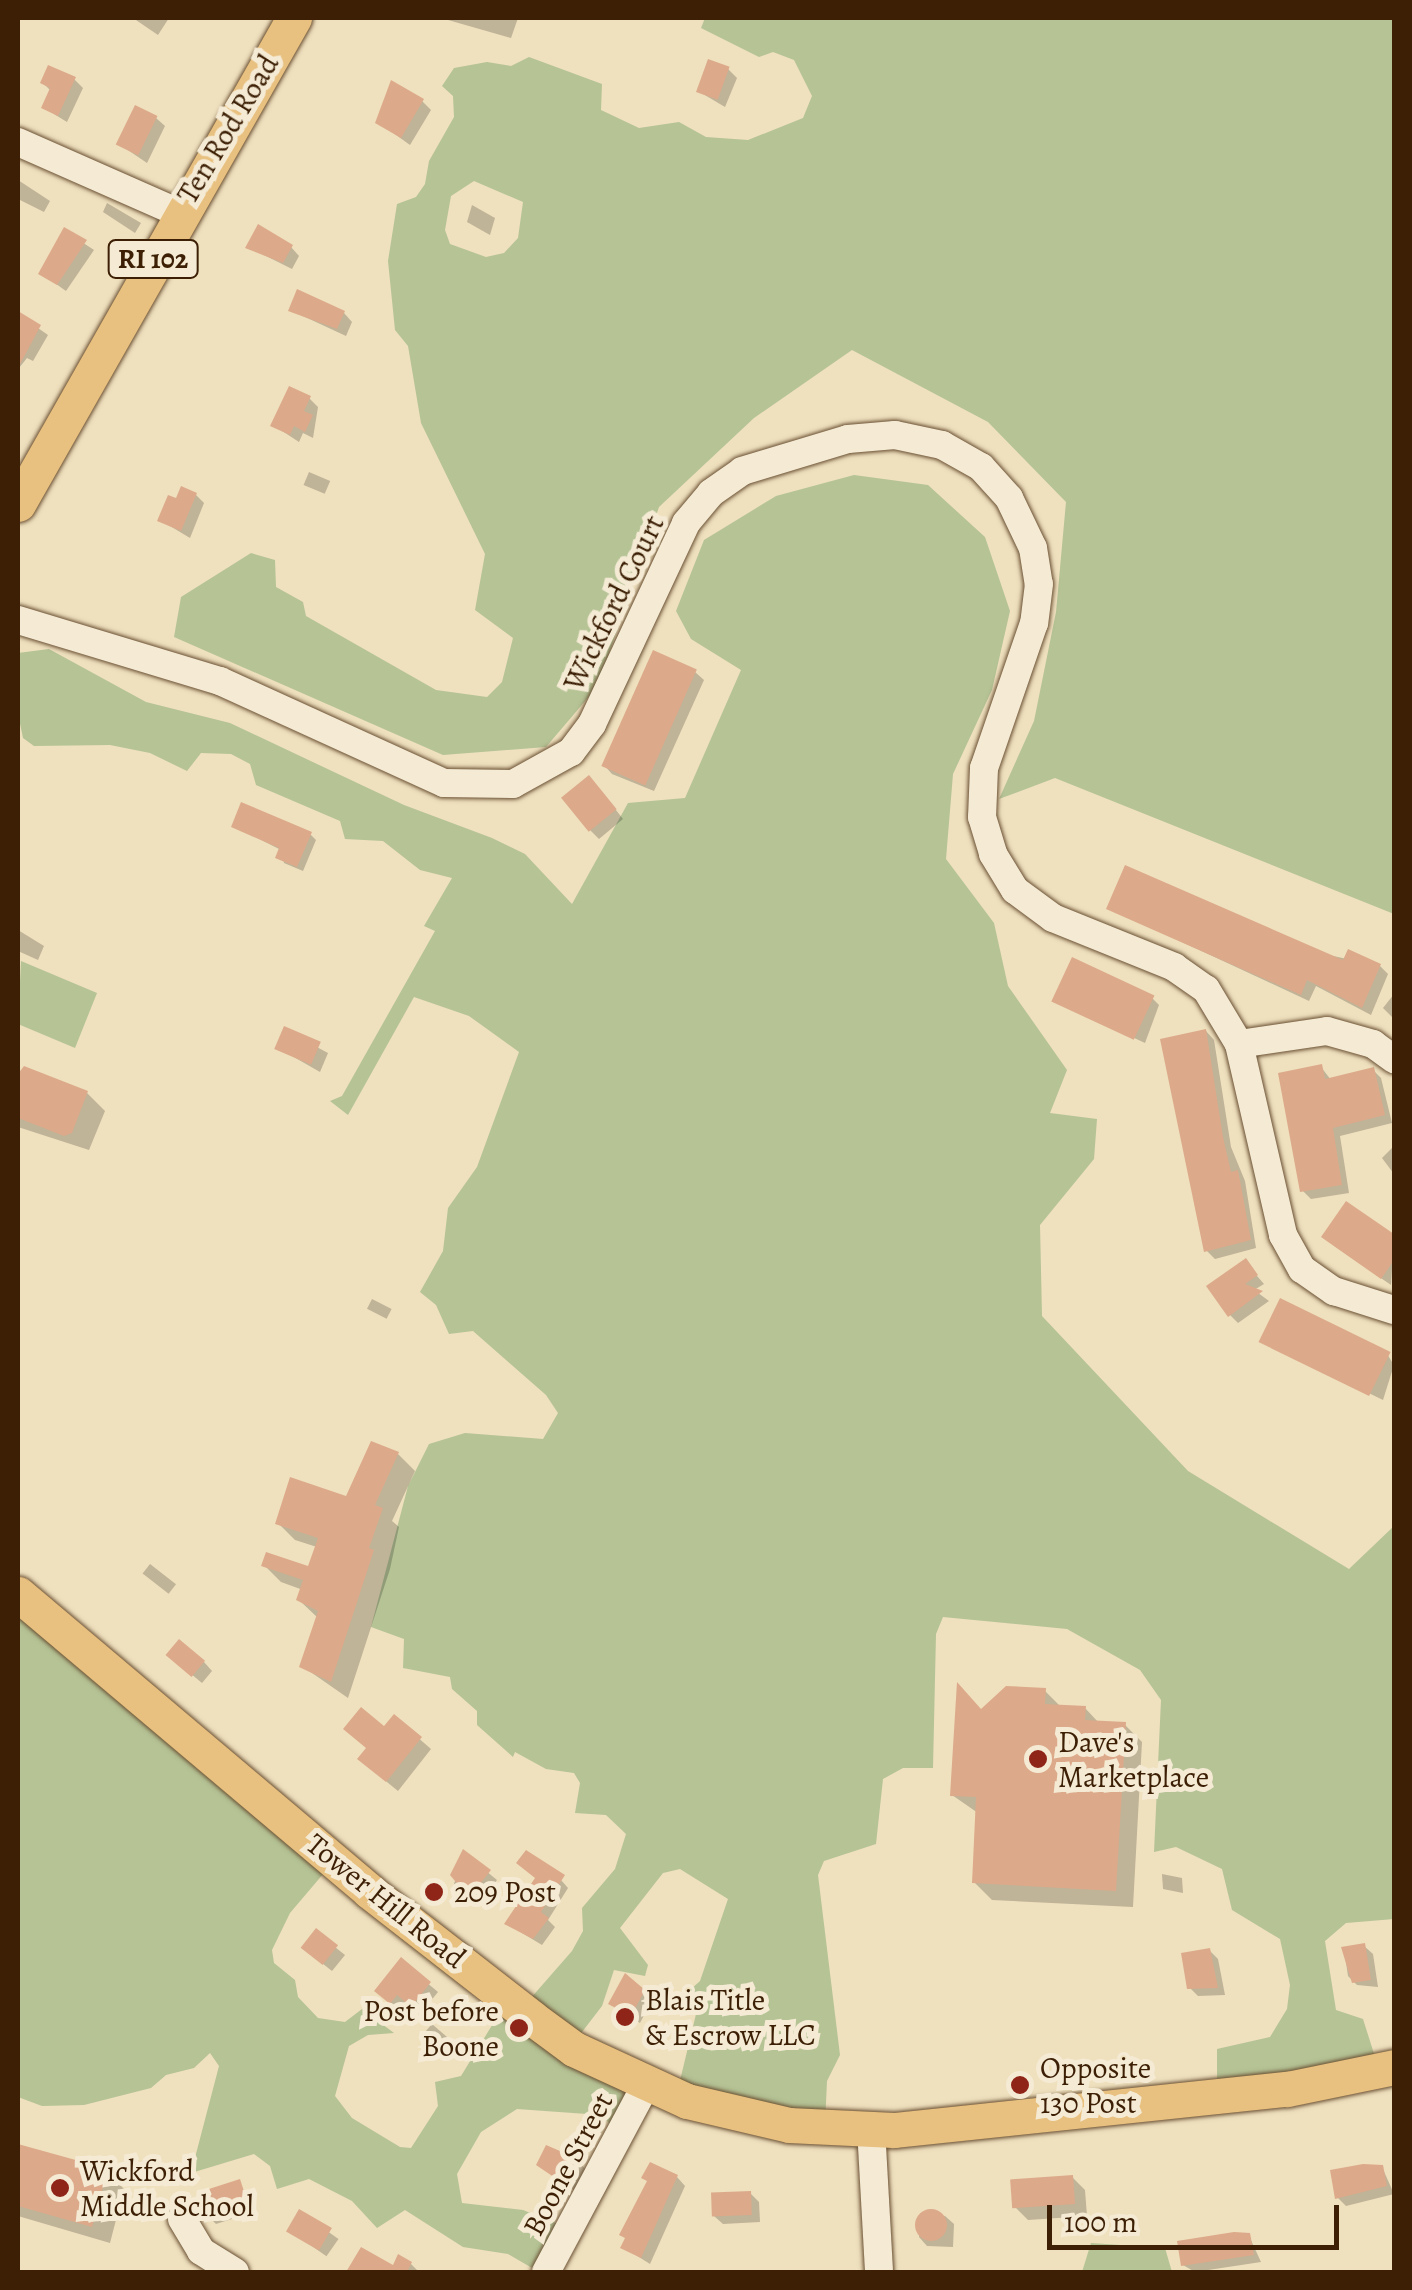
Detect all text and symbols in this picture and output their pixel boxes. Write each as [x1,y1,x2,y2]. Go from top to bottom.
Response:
street label: Ten Rod Road [169,48,287,210]
road number: RI 102 [106,236,200,282]
street label: Wickford Court [556,509,672,697]
place label: Dave's Marketplace [1058,1724,1209,1794]
marker: Dave's Marketplace [1027,1748,1049,1770]
street label: Tower Hill Road [299,1826,473,1976]
place label: 209 Post [454,1874,556,1910]
marker: 209 Post [423,1881,445,1903]
place label: Blais Title & Escrow LLC [645,1982,816,2052]
place label: Post before Boone [363,1993,499,2064]
marker: Blais Title & Escrow LLC [614,2006,636,2028]
marker: Post before Boone [508,2017,530,2039]
place label: Opposite 130 Post [1040,2050,1151,2120]
marker: Opposite 130 Post [1009,2074,1031,2096]
street label: Boone Street [515,2086,621,2242]
place label: Wickford Middle School [80,2153,254,2224]
marker: Wickford Middle School [49,2177,71,2199]
scale bar [1052,2185,1344,2247]
text: 100 m [1064,2202,1137,2242]

